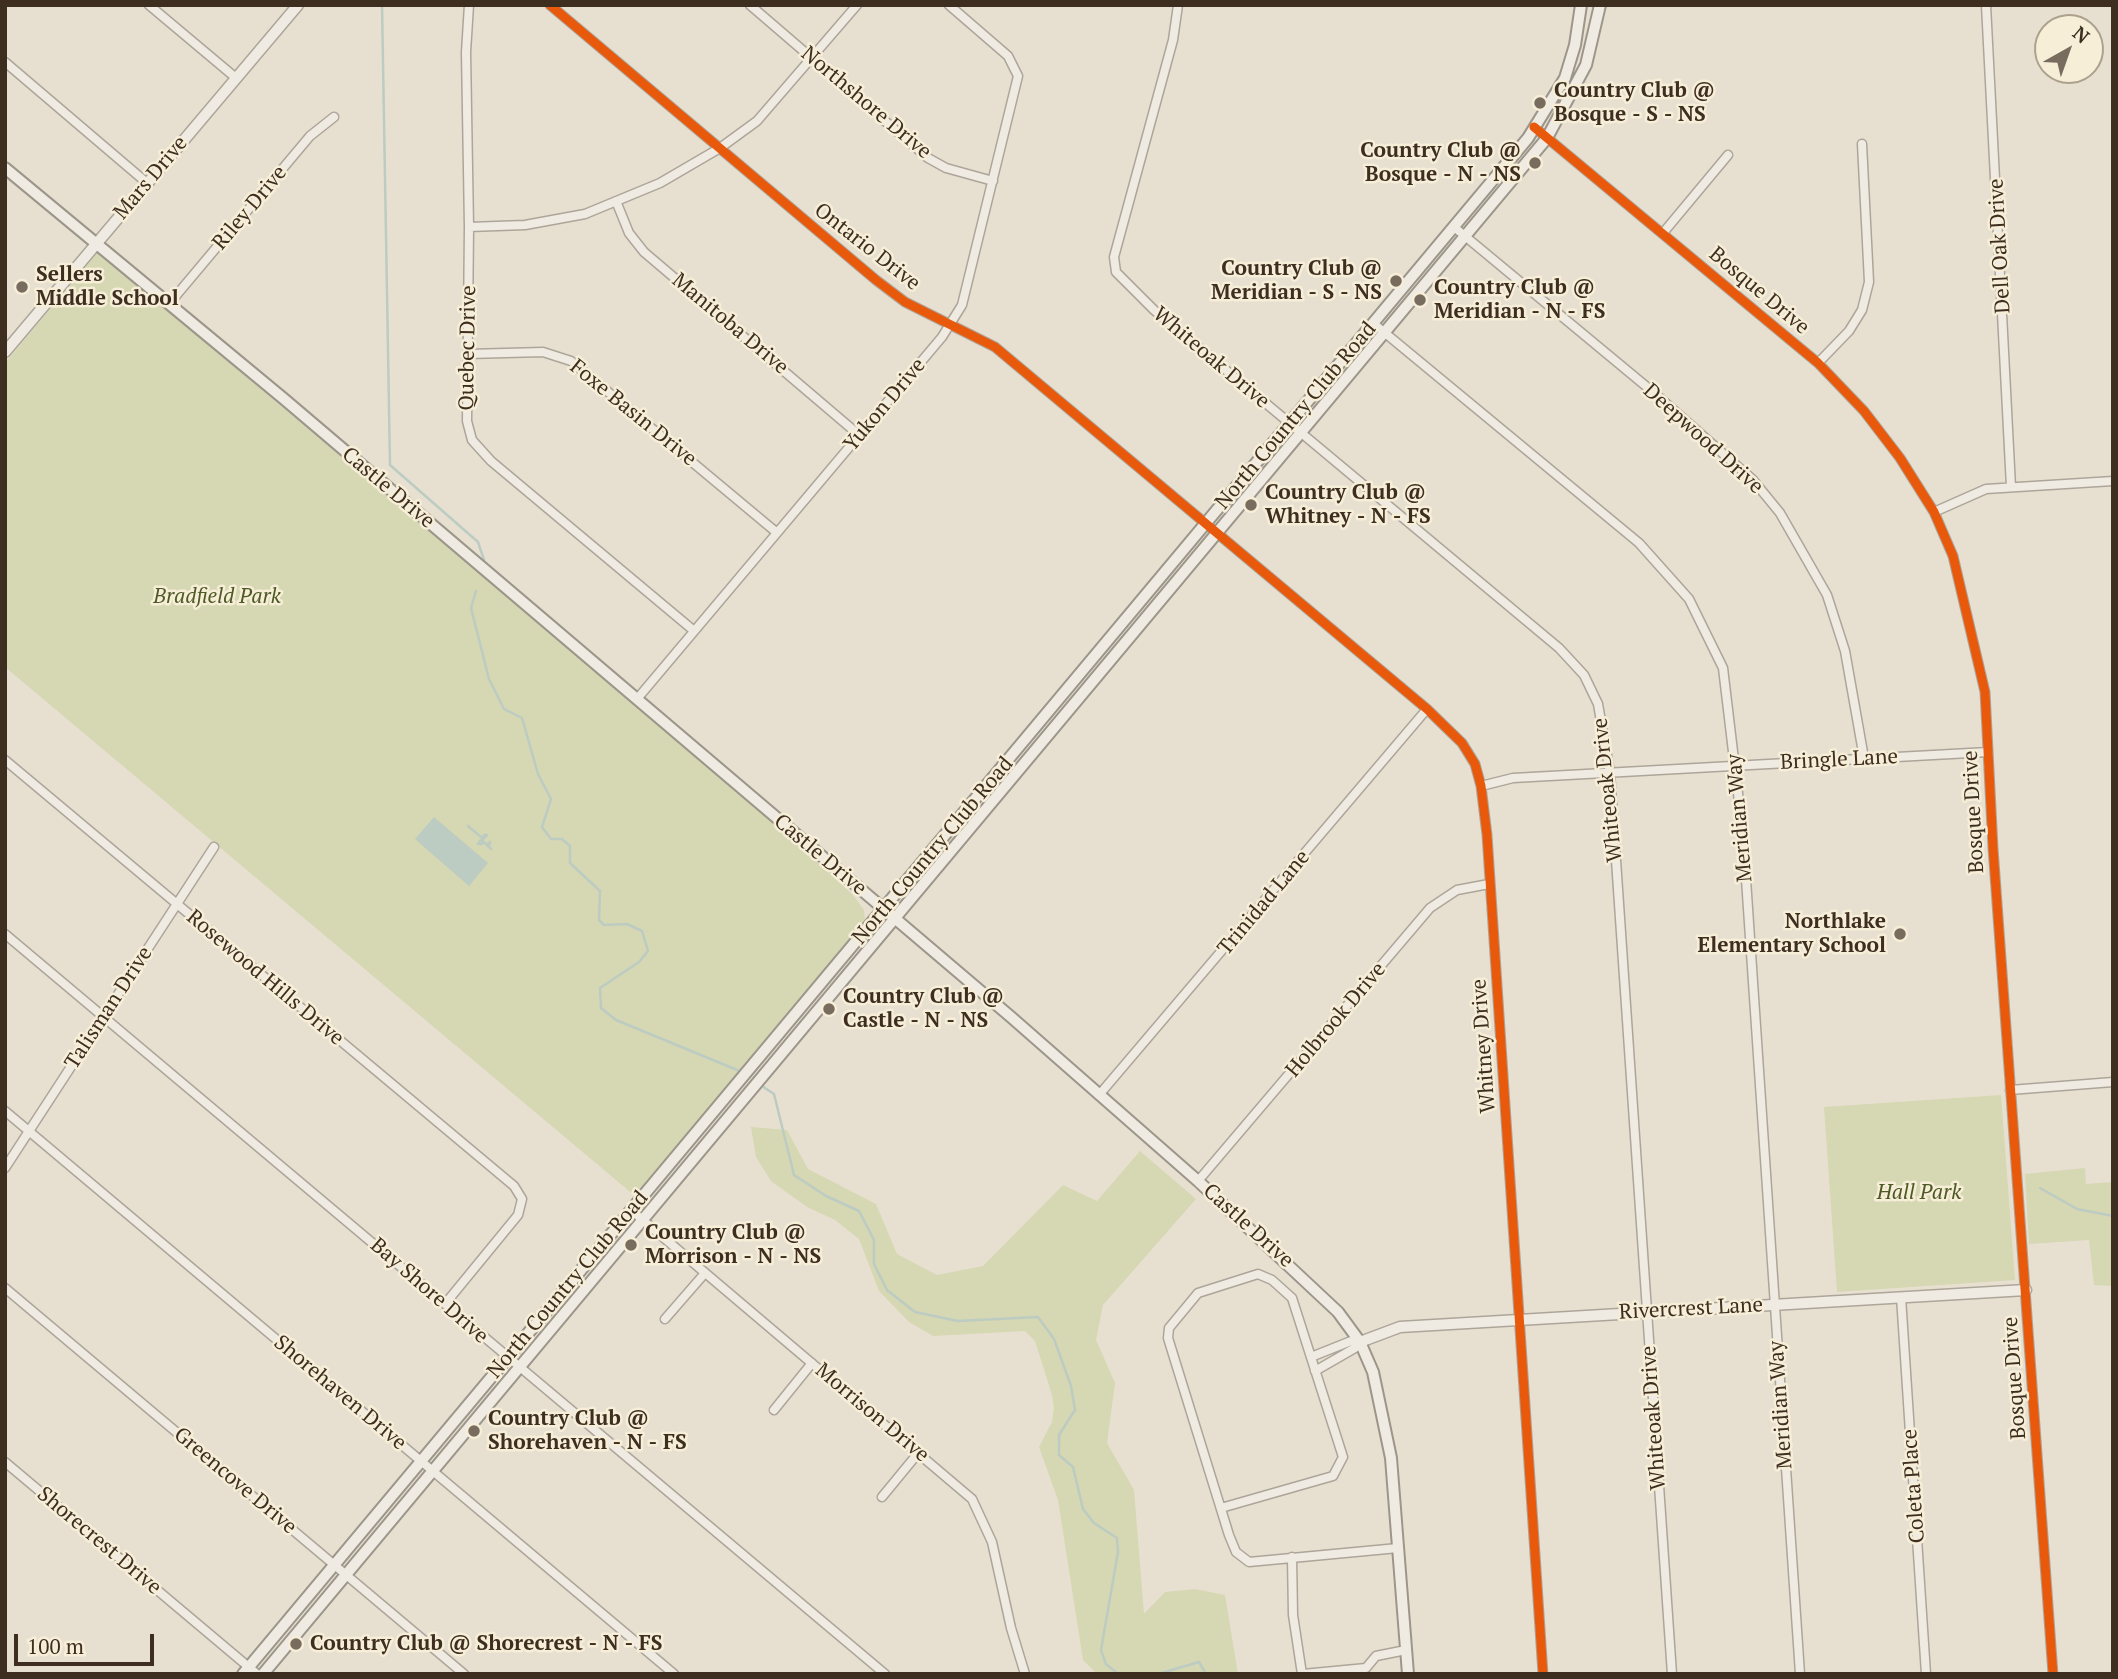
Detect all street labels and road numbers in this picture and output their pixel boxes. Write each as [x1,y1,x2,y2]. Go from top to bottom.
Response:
street label: Northshore Drive [796,41,936,165]
street label: Mars Drive [109,131,193,225]
street label: Riley Drive [208,161,292,255]
street label: Dell Oak Drive [1984,178,2016,314]
street label: Ontario Drive [809,198,925,296]
street label: Bosque Drive [1704,242,1814,340]
street label: Manitoba Drive [667,268,793,380]
street label: Quebec Drive [454,285,482,411]
street label: Whiteoak Drive [1147,302,1275,414]
street label: North Country Club Road [1210,317,1382,515]
street label: Yukon Drive [839,353,931,457]
street label: Foxe Basin Drive [565,354,701,472]
street label: Deepwood Drive [1638,379,1768,499]
street label: Castle Drive [337,442,439,534]
street label: Whiteoak Drive [1588,717,1628,863]
street label: Bringle Lane [1779,744,1899,776]
street label: Bosque Drive [1958,750,1990,874]
street label: North Country Club Road [847,752,1019,950]
street label: Meridian Way [1722,753,1758,883]
street label: Castle Drive [769,809,871,901]
street label: Trinidad Lane [1213,845,1315,961]
street label: Rosewood Hills Drive [181,905,349,1051]
street label: Talisman Drive [60,942,158,1074]
street label: Holbrook Drive [1281,958,1391,1082]
street label: Whitney Drive [1467,978,1501,1114]
street label: Castle Drive [1198,1179,1298,1273]
street label: North Country Club Road [482,1186,654,1384]
street label: Bay Shore Drive [365,1233,493,1349]
street label: Rivercrest Lane [1618,1293,1764,1325]
street label: Bosque Drive [1998,1316,2032,1440]
street label: Shorehaven Drive [269,1330,411,1456]
street label: Meridian Way [1764,1340,1798,1470]
street label: Whiteoak Drive [1636,1345,1672,1491]
street label: Morrison Drive [810,1358,934,1468]
street label: Greencove Drive [168,1422,302,1540]
street label: Coleta Place [1897,1428,1931,1544]
street label: Shorecrest Drive [32,1482,166,1600]

